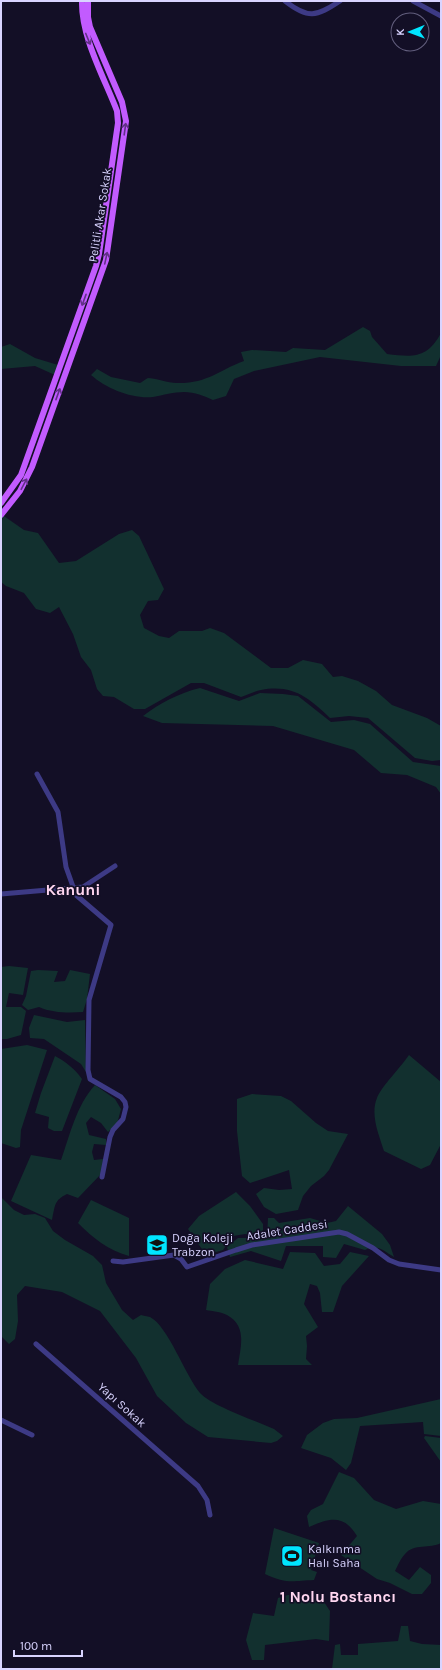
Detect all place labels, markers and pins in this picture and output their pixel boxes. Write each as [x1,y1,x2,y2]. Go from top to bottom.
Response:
place label: Doğa Koleji Trabzon [172,1231,233,1259]
school or university icon: Doğa Koleji Trabzon [144,1232,170,1258]
place label: Kalkınma Halı Saha [308,1542,361,1570]
sports icon: Kalkınma Halı Saha [279,1543,305,1569]

